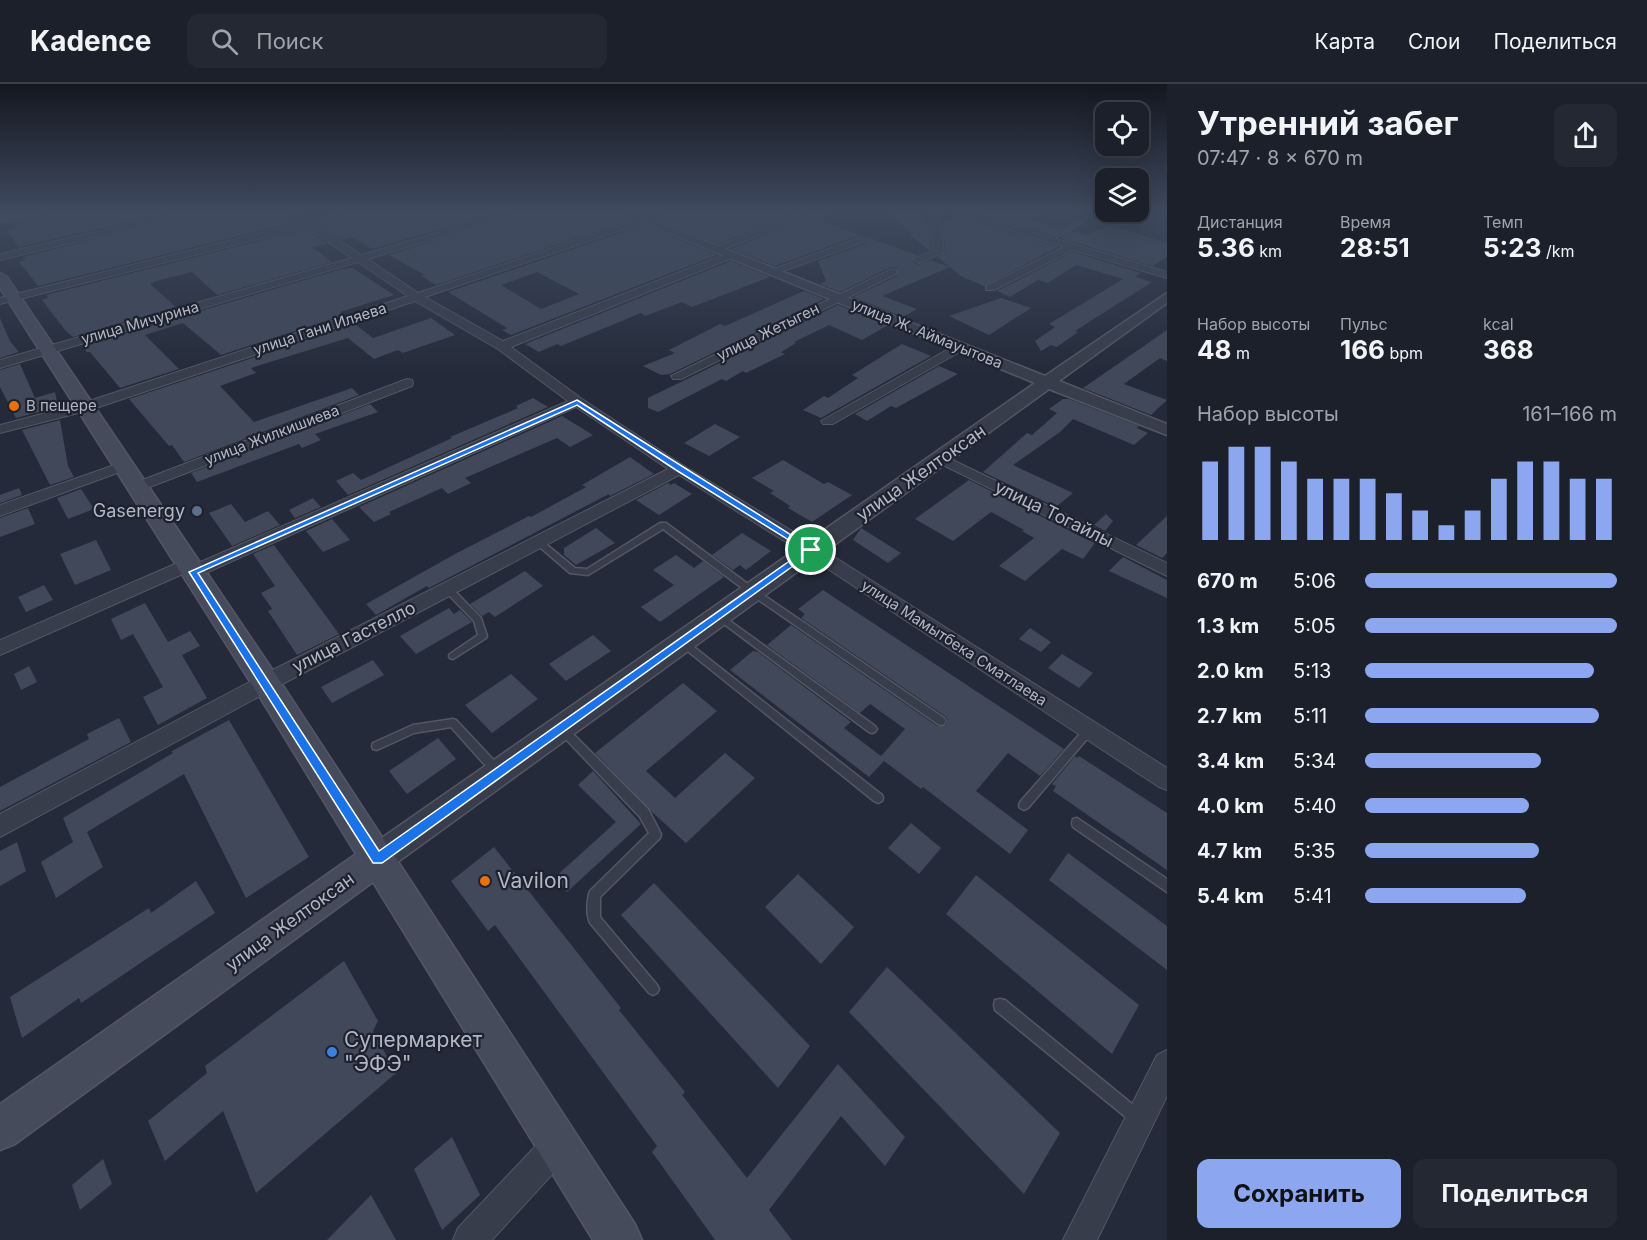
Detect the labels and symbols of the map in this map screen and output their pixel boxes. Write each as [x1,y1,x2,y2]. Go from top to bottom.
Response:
street label: улица Ж. Аймауытова [849,295,1005,372]
street label: улица Мичурина [79,297,201,348]
street label: улица Гани Иляева [251,298,389,359]
street label: улица Жетыген [713,299,822,365]
place label: В пещере [26,396,97,415]
marker: В пещере [7,399,21,413]
street label: улица Жилкишиева [202,400,342,469]
street label: улица Желтоксан [852,420,990,525]
street label: улица Тогайлы [991,476,1117,551]
place label: Gasenergy [93,500,185,521]
marker: Gasenergy [190,504,204,518]
pin [785,524,836,575]
street label: улица Мамытбека Сматлаева [858,575,1051,710]
street label: улица Гастелло [289,596,419,677]
street label: улица Желтоксан [222,868,358,975]
place label: Vavilon [497,868,569,893]
marker: Vavilon [478,874,492,888]
place label: Супермаркет "ЭФЭ" [344,1027,483,1076]
marker: Супермаркет "ЭФЭ" [325,1045,339,1059]

